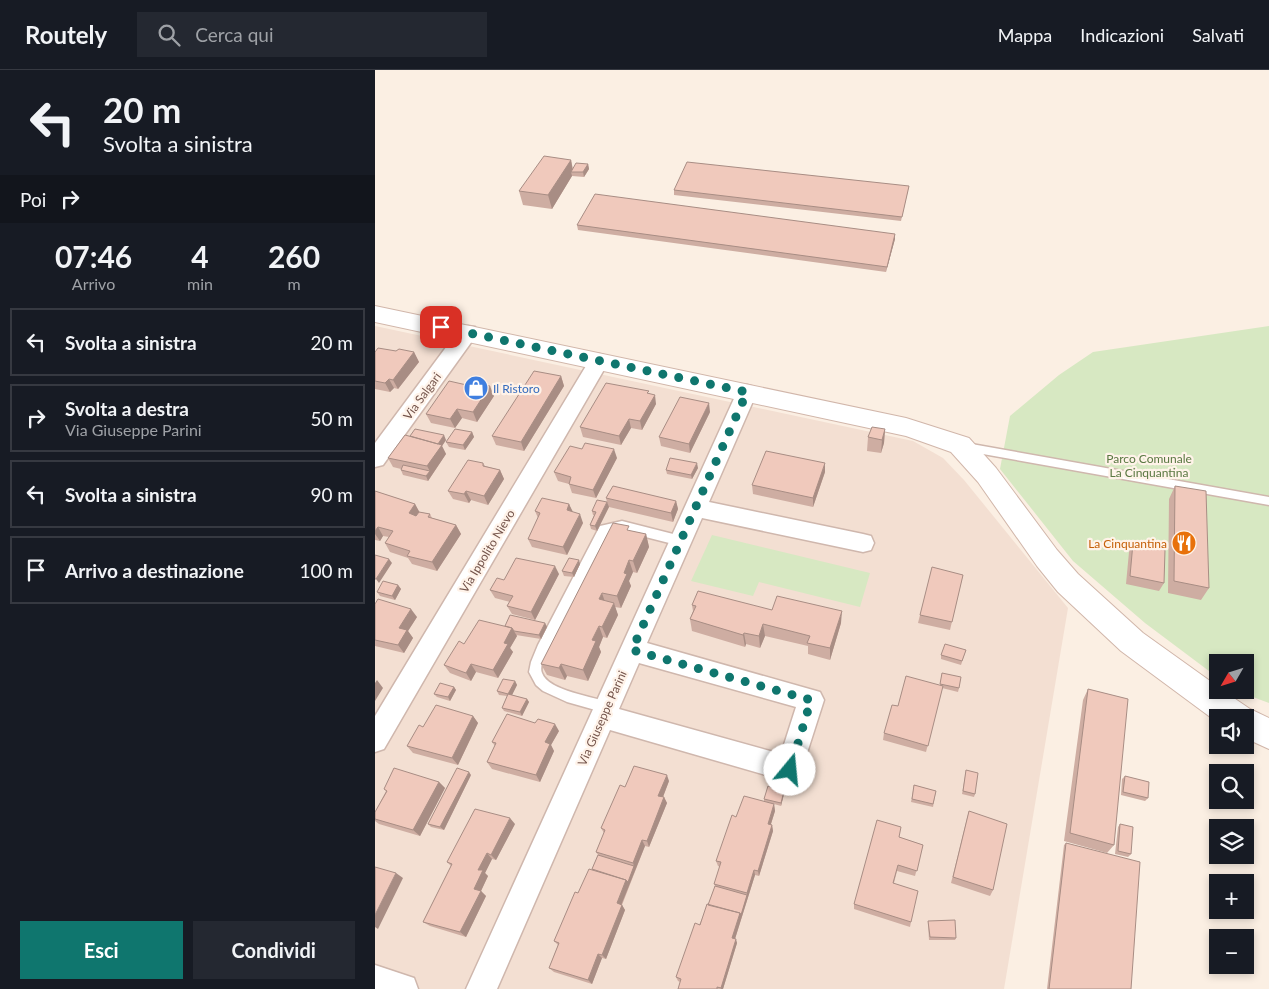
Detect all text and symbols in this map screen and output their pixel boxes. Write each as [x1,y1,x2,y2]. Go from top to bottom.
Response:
search box [137,12,487,57]
text: Routely [25,20,107,49]
icon: search [155,21,183,49]
text: Cerca qui [195,23,273,46]
text: Mappa [998,24,1052,46]
text: Indicazioni [1080,24,1164,46]
text: Salvati [1192,24,1244,46]
text: 20 m [103,88,181,130]
icon: left [20,90,85,155]
text: Svolta a sinistra [103,130,253,157]
icon: right [56,185,84,213]
text: Poi [20,188,46,211]
text: 07:46 [55,238,132,274]
text: 4 [191,238,209,274]
text: 260 [268,238,320,274]
text: Arrivo [72,274,115,293]
text: min [187,274,213,293]
text: m [287,274,301,293]
pin [420,306,462,348]
icon: arrive [427,313,455,341]
icon: left [22,328,50,356]
text: Svolta a sinistra [65,331,197,354]
text: 20 m [310,331,353,354]
street label: Via Salgari [400,369,444,423]
shop icon: Il Ristoro [463,375,489,401]
place label: Il Ristoro [493,381,540,396]
text: Svolta a destra [65,397,189,420]
icon: right [22,404,50,432]
text: 50 m [310,407,353,430]
text: Via Giuseppe Parini [65,420,202,439]
park label: Parco Comunale La Cinquantina [1106,451,1192,480]
icon: left [22,480,50,508]
text: Svolta a sinistra [65,483,197,506]
text: 90 m [310,483,353,506]
street label: Via Ippolito Nievo [456,507,518,595]
restaurant icon: La Cinquantina [1171,530,1197,556]
place label: La Cinquantina [1088,536,1167,551]
icon: arrive [22,556,50,584]
text: Arrivo a destinazione [65,559,244,582]
text: 100 m [299,559,353,582]
north arrow [1209,654,1254,699]
map controls [1209,654,1254,974]
street label: Via Giuseppe Parini [574,668,630,768]
button: sound [1209,709,1254,754]
position arrow [763,743,815,795]
button: search [1209,764,1254,809]
button: layers [1209,819,1254,864]
button: + [1209,874,1254,919]
button: Esci [20,921,183,979]
button: Condividi [193,921,355,979]
button: − [1209,929,1254,974]

